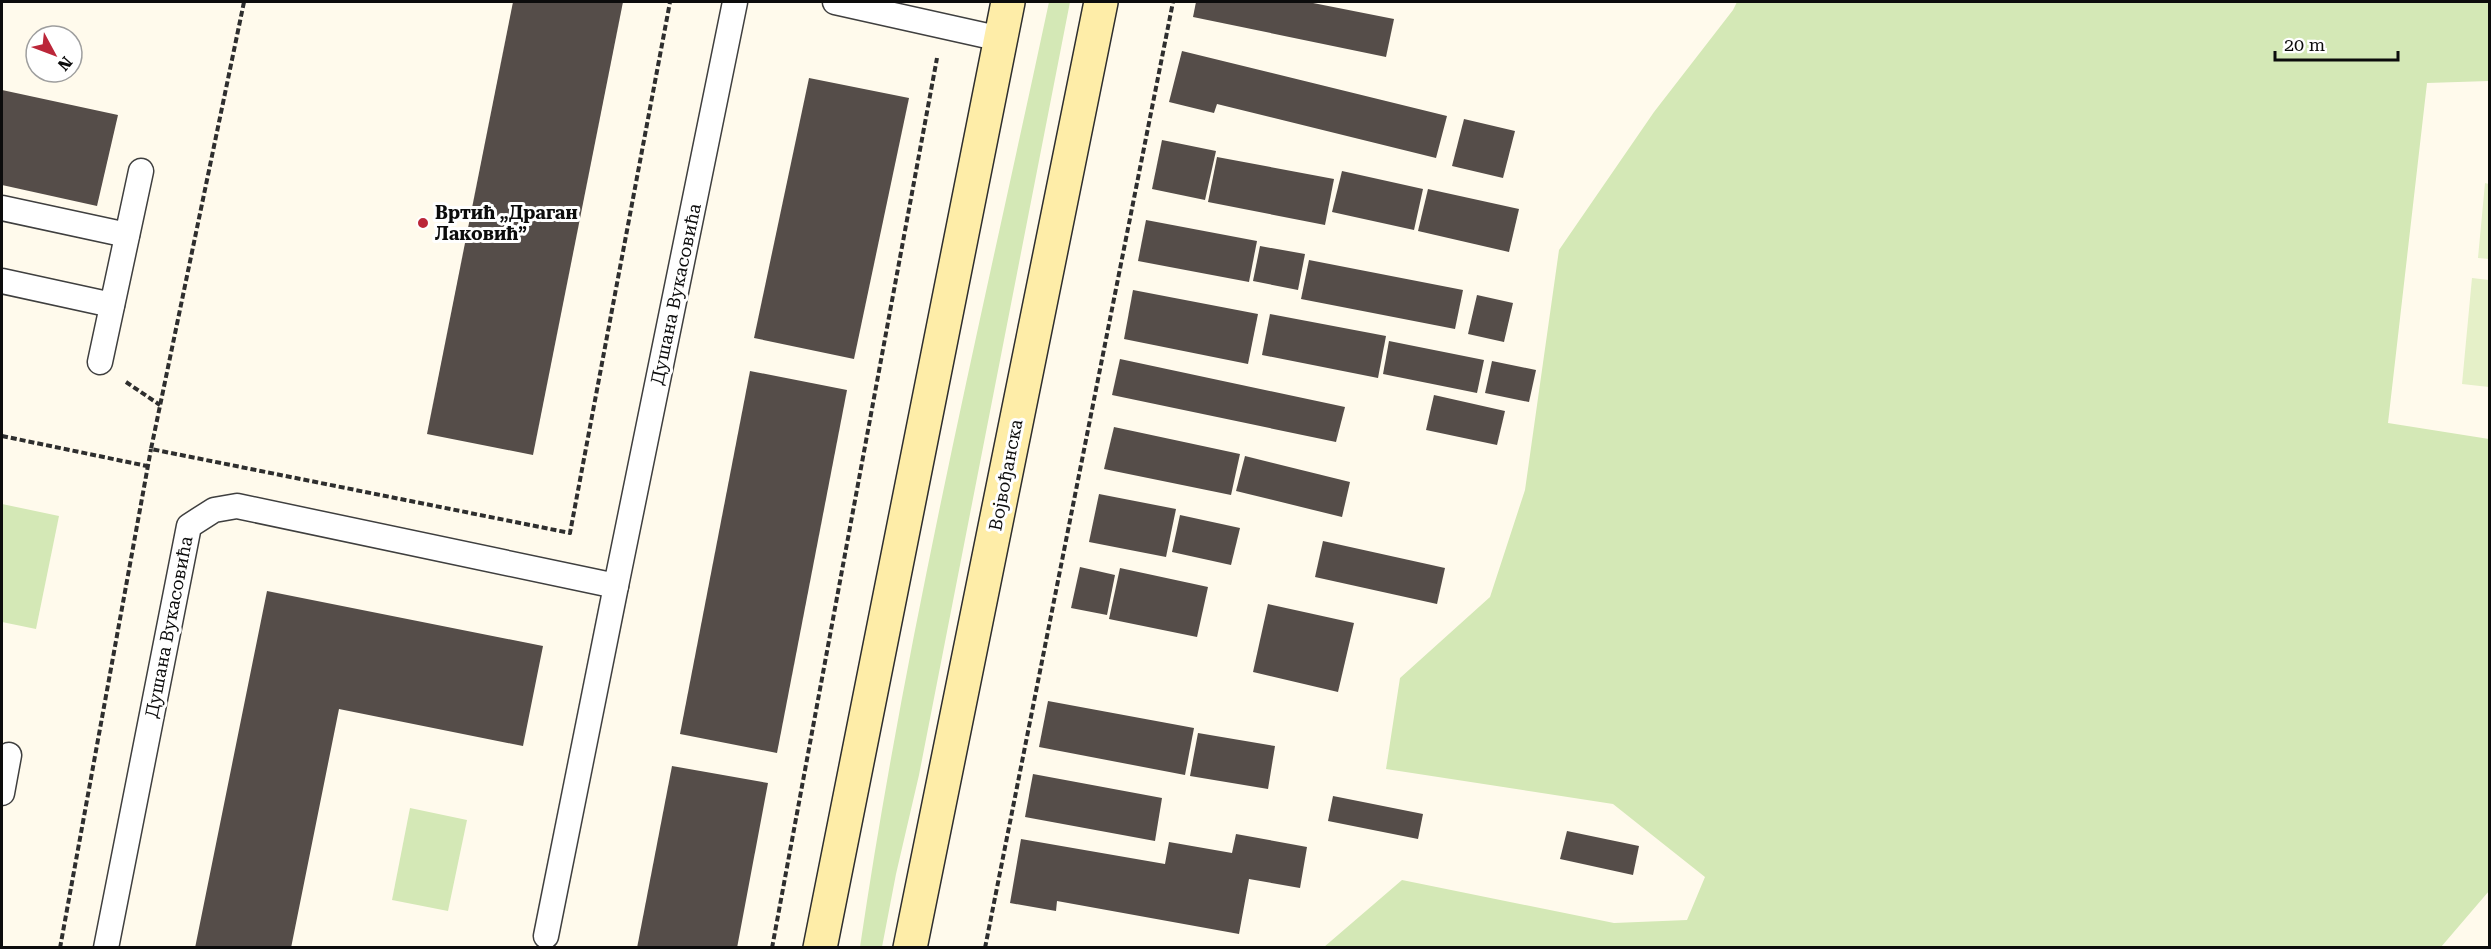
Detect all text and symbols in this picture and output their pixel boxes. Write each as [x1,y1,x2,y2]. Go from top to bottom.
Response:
north arrow [24,24,84,84]
scale bar [2275,24,2398,62]
text: 20 m [2284,34,2325,55]
text: N [54,53,76,74]
street label: Душана Вукасовића [646,201,705,386]
place label: Вртић „Драган Лаковић” [435,202,578,244]
marker: Вртић „Драган Лаковић” [416,216,430,230]
street label: Војвођанска [984,417,1027,532]
street label: Душана Вукасовића [141,534,196,720]

